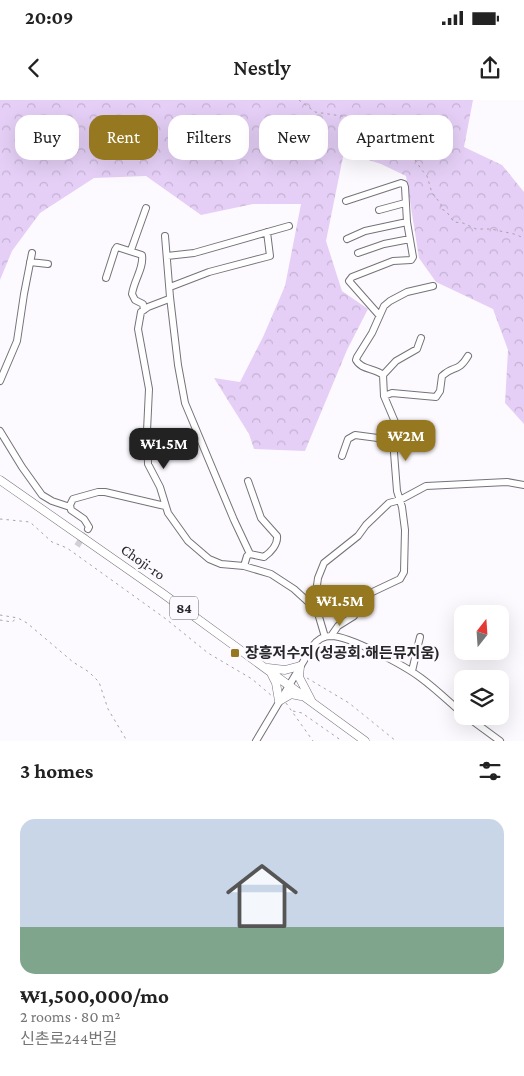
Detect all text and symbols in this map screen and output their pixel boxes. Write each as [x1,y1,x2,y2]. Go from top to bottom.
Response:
text: 20:09 [25,7,73,28]
icon: back [20,54,48,82]
icon: share [476,54,504,82]
text: Nestly [233,55,291,80]
chip: Buy [15,115,79,160]
chip: Rent [89,115,158,160]
chip: Filters [168,115,249,160]
chip: New [259,115,328,160]
chip: Apartment [338,115,453,160]
pin: ₩2M [382,420,430,462]
text: ₩2M [387,427,425,444]
pin: ₩1.5M [129,428,199,470]
text: ₩1.5M [140,435,188,452]
street label: Choji-ro [117,541,168,584]
pin: ₩1.5M [305,584,375,627]
text: ₩1.5M [316,592,364,609]
road number: 84 [170,596,198,620]
north arrow [454,605,509,660]
map controls [454,605,509,725]
place label: 장흥저수지(성공회.해든뮤지움) [245,645,440,662]
marker: 장흥저수지(성공회.해든뮤지움) [229,647,241,659]
button: layers [454,670,509,725]
icon: filters [476,757,504,785]
text: 3 homes [20,759,93,783]
icon: home [217,851,307,941]
text: ₩1,500,000/mo [20,984,169,1008]
text: 2 rooms · 80 m² [20,1008,121,1025]
text: 신촌로244번길 [20,1030,118,1047]

